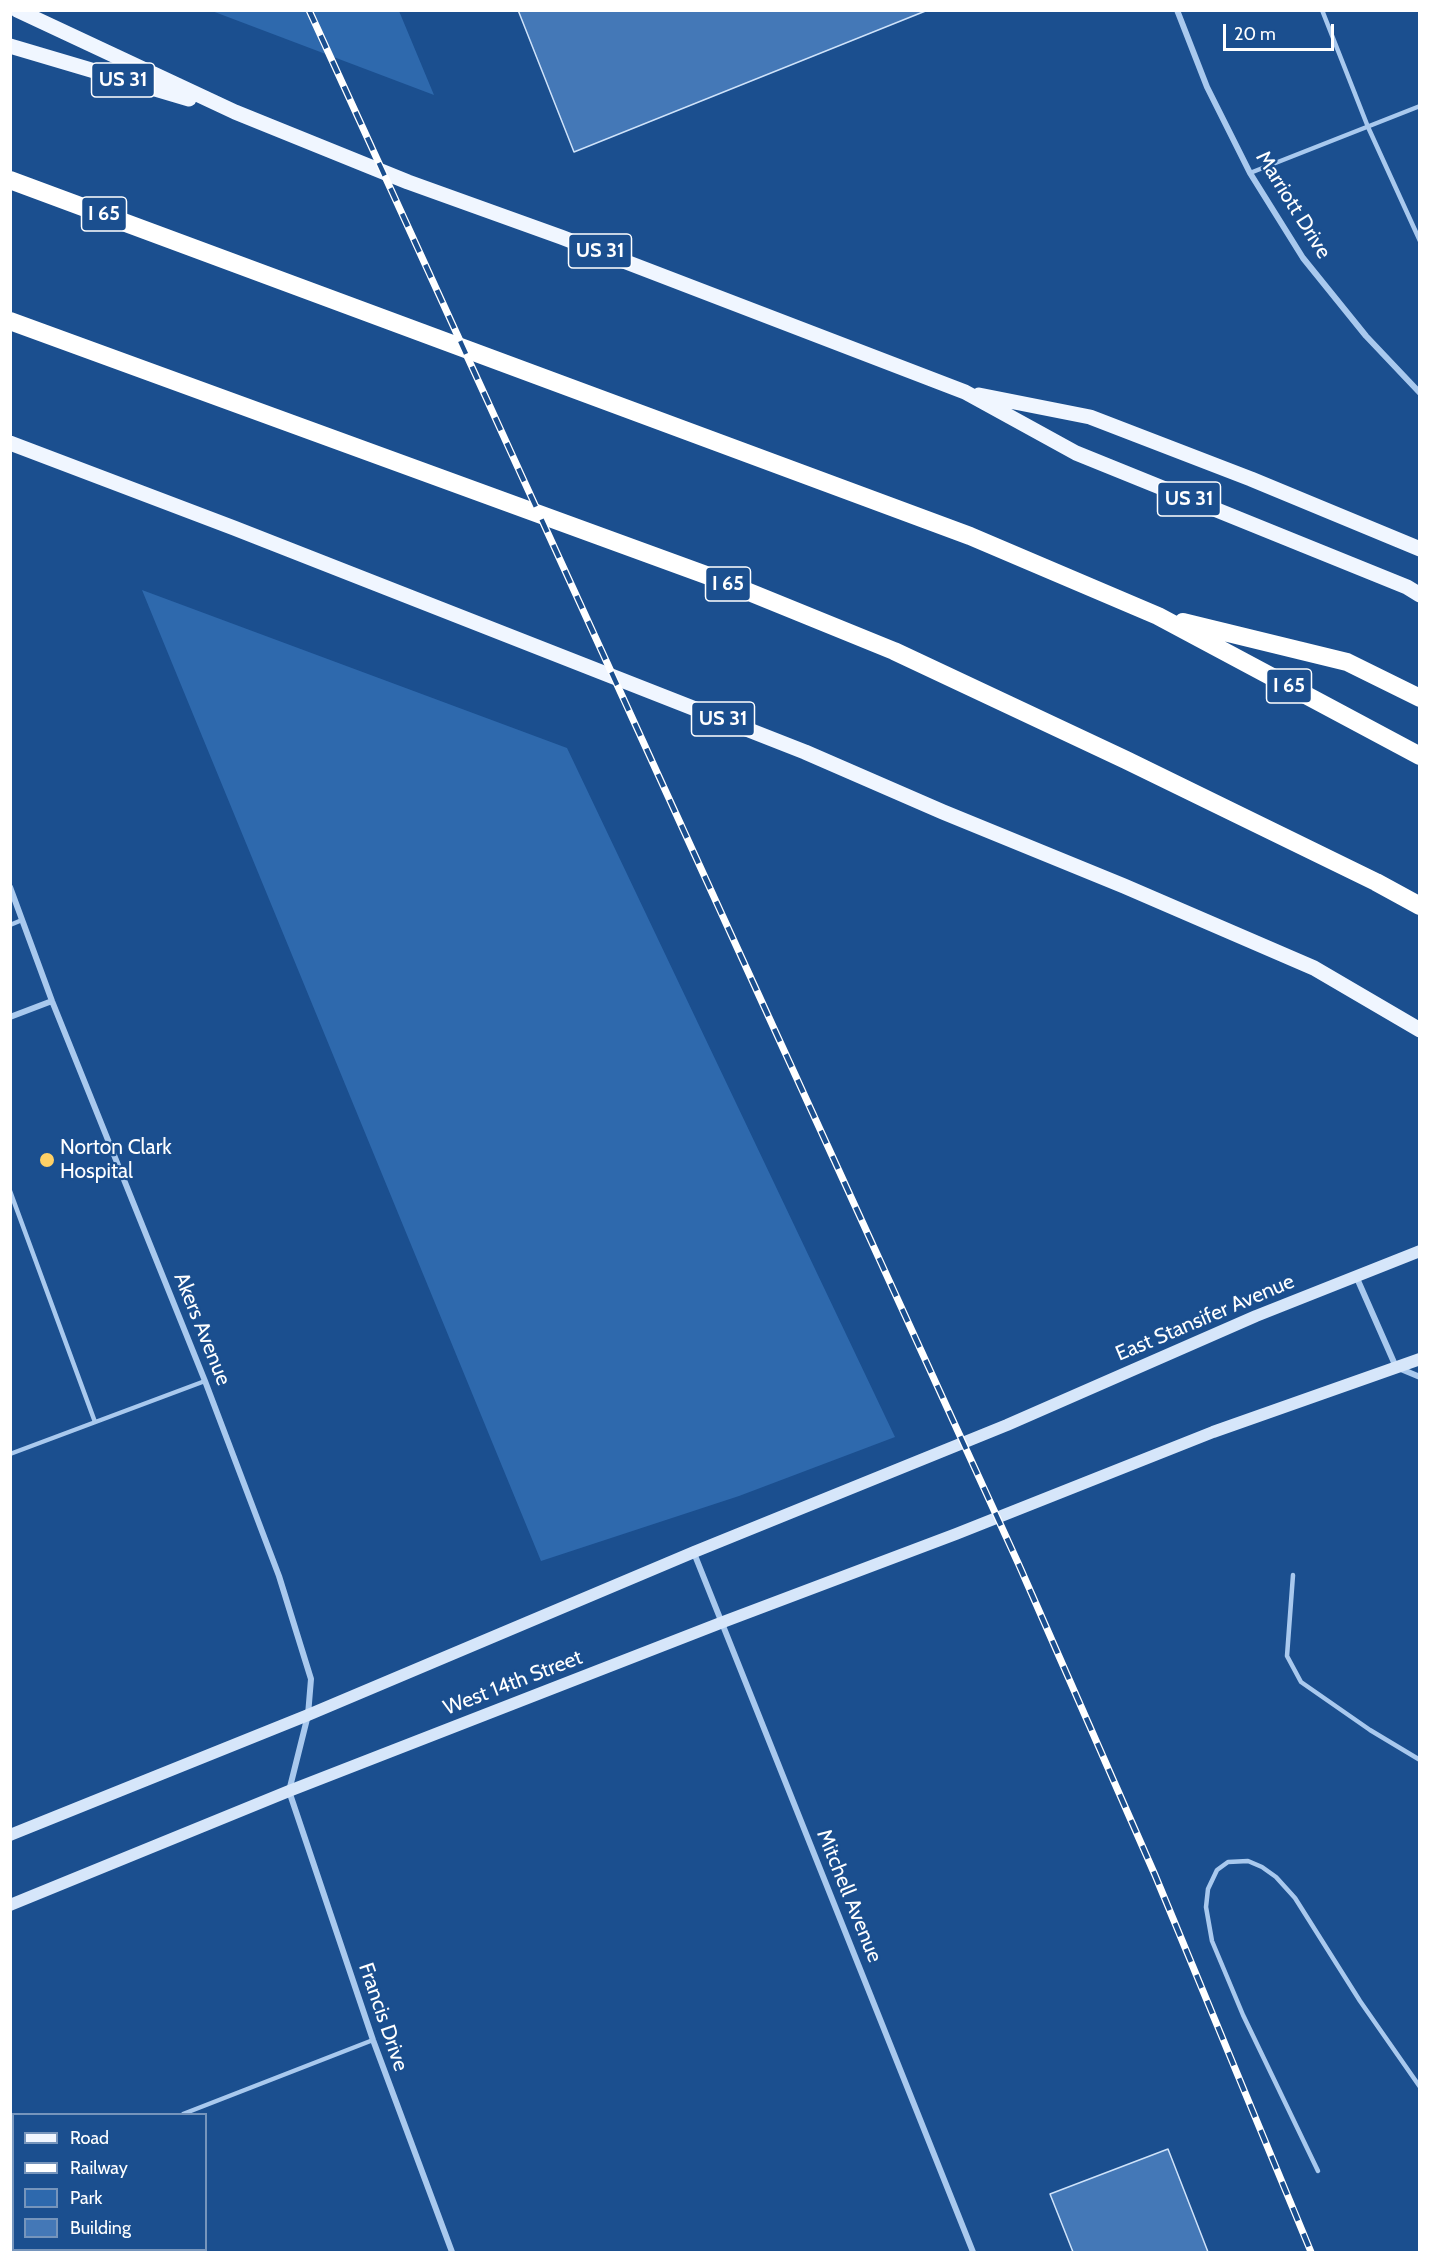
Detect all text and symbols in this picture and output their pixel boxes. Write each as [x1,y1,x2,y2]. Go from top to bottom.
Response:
scale bar [1226,12,1337,50]
text: 20 m [1234,23,1276,45]
road number: US 31 [92,63,154,97]
street label: Marriott Drive [1250,147,1336,263]
road number: I 65 [82,197,126,231]
road number: US 31 [568,234,632,268]
road number: US 31 [1158,482,1220,516]
road number: I 65 [706,567,750,601]
road number: I 65 [1266,669,1312,703]
road number: US 31 [692,702,754,736]
place label: Norton Clark Hospital [60,1135,172,1185]
marker: Norton Clark Hospital [38,1151,56,1169]
street label: Akers Avenue [168,1269,236,1389]
street label: East Stansifer Avenue [1112,1269,1298,1367]
street label: West 14th Street [440,1645,586,1721]
street label: Mitchell Avenue [811,1826,887,1966]
street label: Francis Drive [353,1960,413,2074]
legend [12,2113,207,2251]
text: Road [70,2127,109,2149]
text: Railway [70,2157,128,2179]
text: Park [70,2187,102,2209]
text: Building [70,2217,131,2239]

